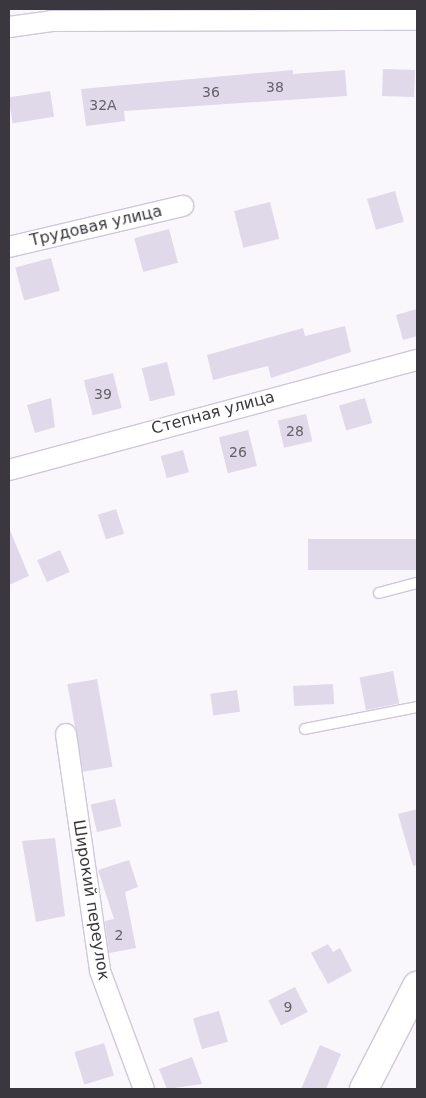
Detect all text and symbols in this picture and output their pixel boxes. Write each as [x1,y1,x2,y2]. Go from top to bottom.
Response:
house number: 38 [266,79,284,95]
house number: 36 [202,84,220,100]
house number: 32А [89,97,117,113]
street label: Трудовая улица [28,201,164,251]
house number: 39 [94,386,112,402]
street label: Степная улица [149,387,277,439]
house number: 28 [286,423,304,439]
house number: 26 [229,444,247,460]
street label: Широкий переулок [69,818,113,982]
house number: 2 [115,927,123,943]
house number: 9 [284,999,292,1015]

